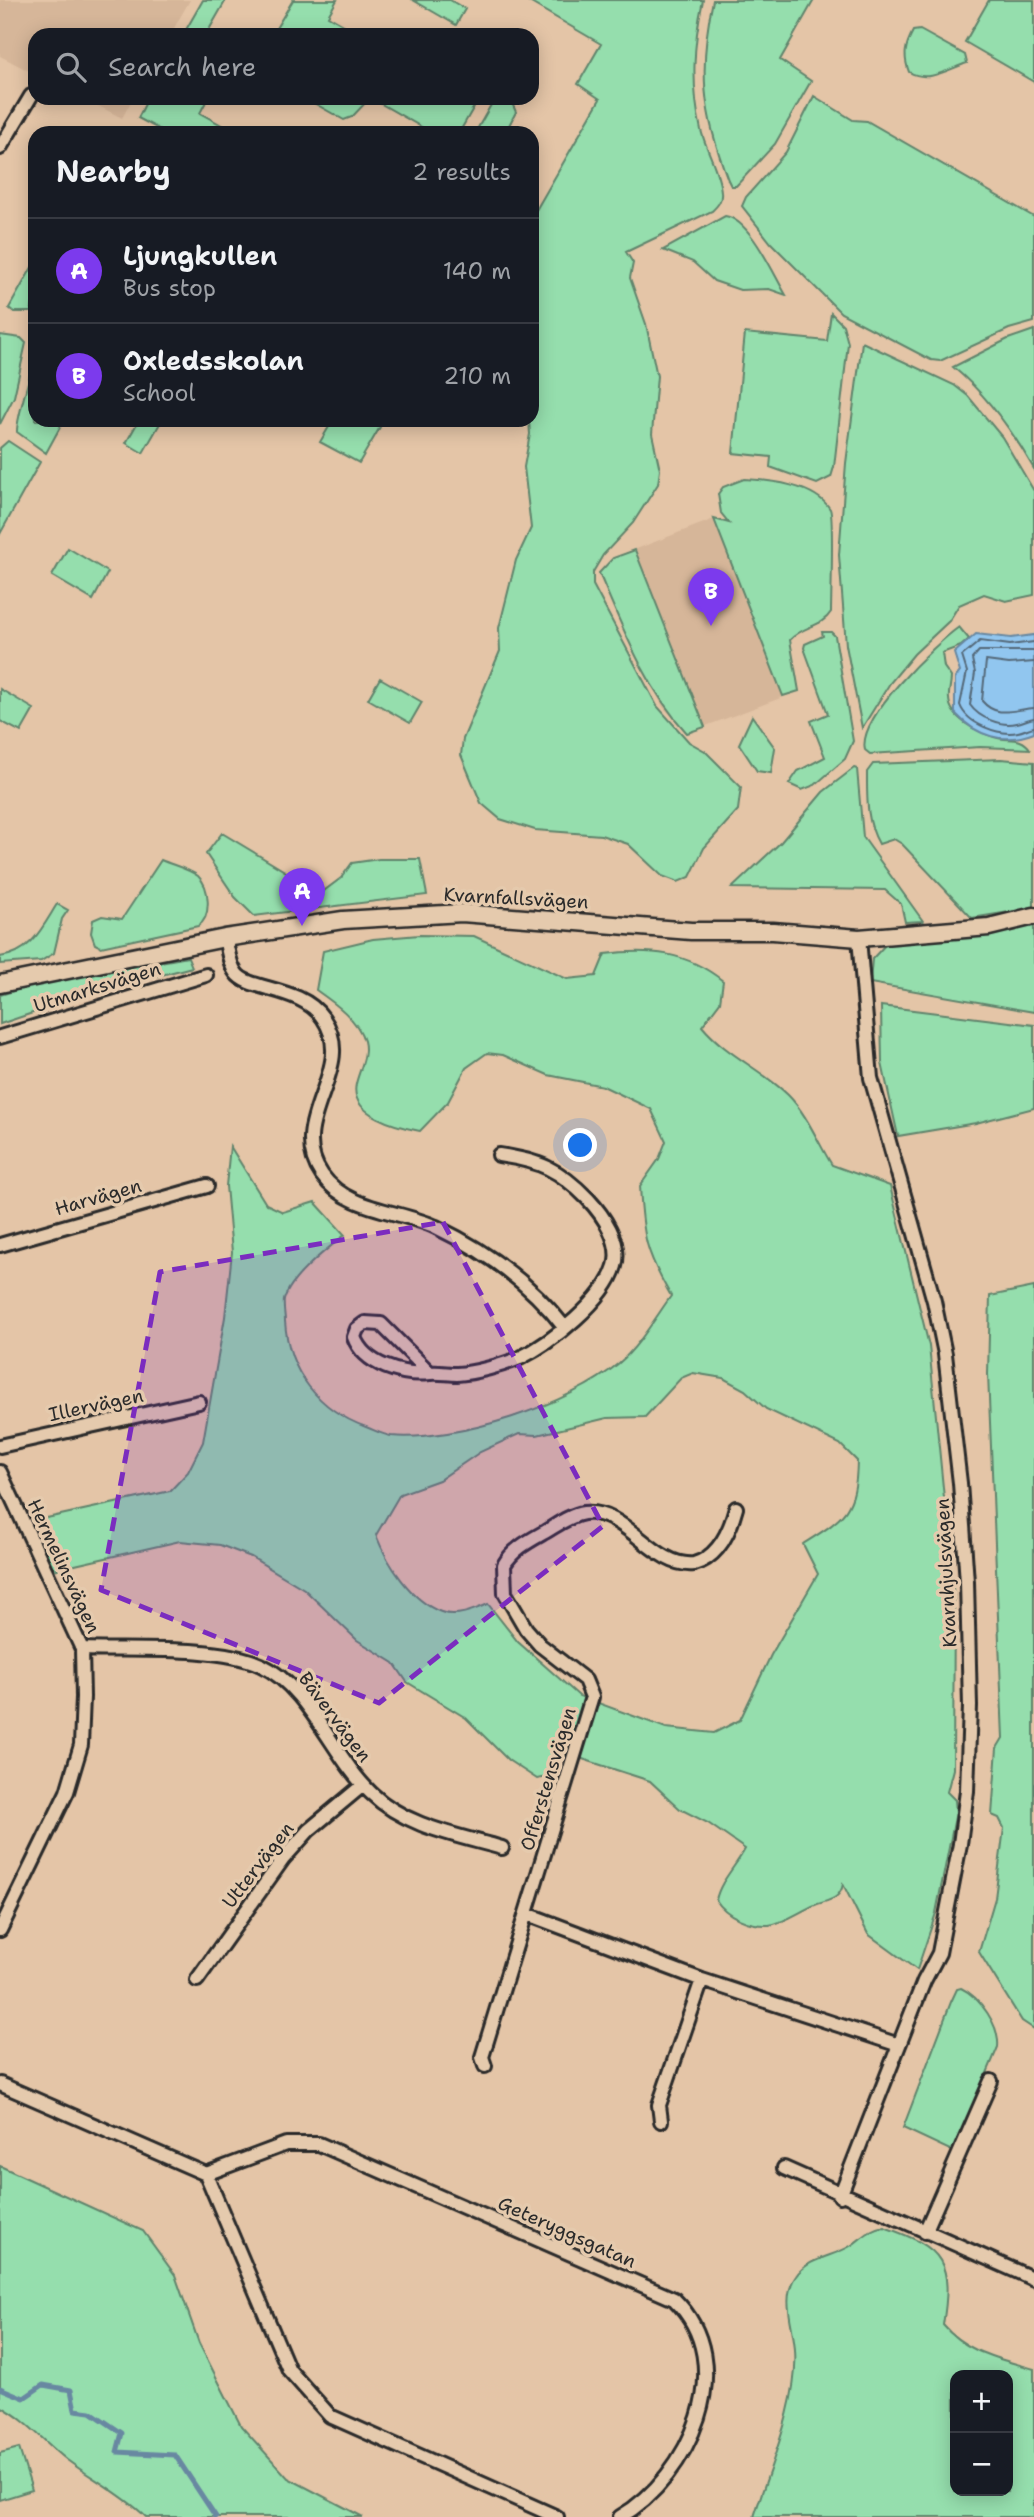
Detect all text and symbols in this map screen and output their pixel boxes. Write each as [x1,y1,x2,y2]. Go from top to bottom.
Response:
search box [28,28,539,105]
icon: search [52,48,90,86]
text: Search here [108,49,257,84]
text: Nearby [56,151,171,192]
text: 2 results [412,157,511,187]
text: Ljungkullen [123,238,277,273]
text: A [70,256,88,286]
text: 140 m [443,256,511,286]
text: Bus stop [123,273,216,303]
text: Oxledsskolan [123,343,304,378]
text: B [72,361,86,391]
text: 210 m [443,361,511,391]
text: School [123,378,195,408]
pin: B [688,568,734,626]
pin: A [279,868,325,926]
street label: Kvarnfallsvägen [443,882,589,914]
street label: Utmarksvägen [30,956,164,1018]
your location [563,1128,597,1162]
street label: Harvägen [52,1173,144,1221]
street label: Illervägen [46,1383,146,1427]
street label: Hermelinsvägen [22,1495,106,1637]
street label: Kvarnhjulsvägen [930,1498,962,1648]
street label: Bävervägen [293,1667,377,1767]
street label: Offerstensvägen [514,1704,582,1854]
street label: Uttervägen [217,1817,299,1913]
street label: Geteryggsgatan [494,2190,640,2274]
map controls [950,2370,1013,2496]
button: + [950,2370,1013,2433]
button: − [950,2433,1013,2496]

